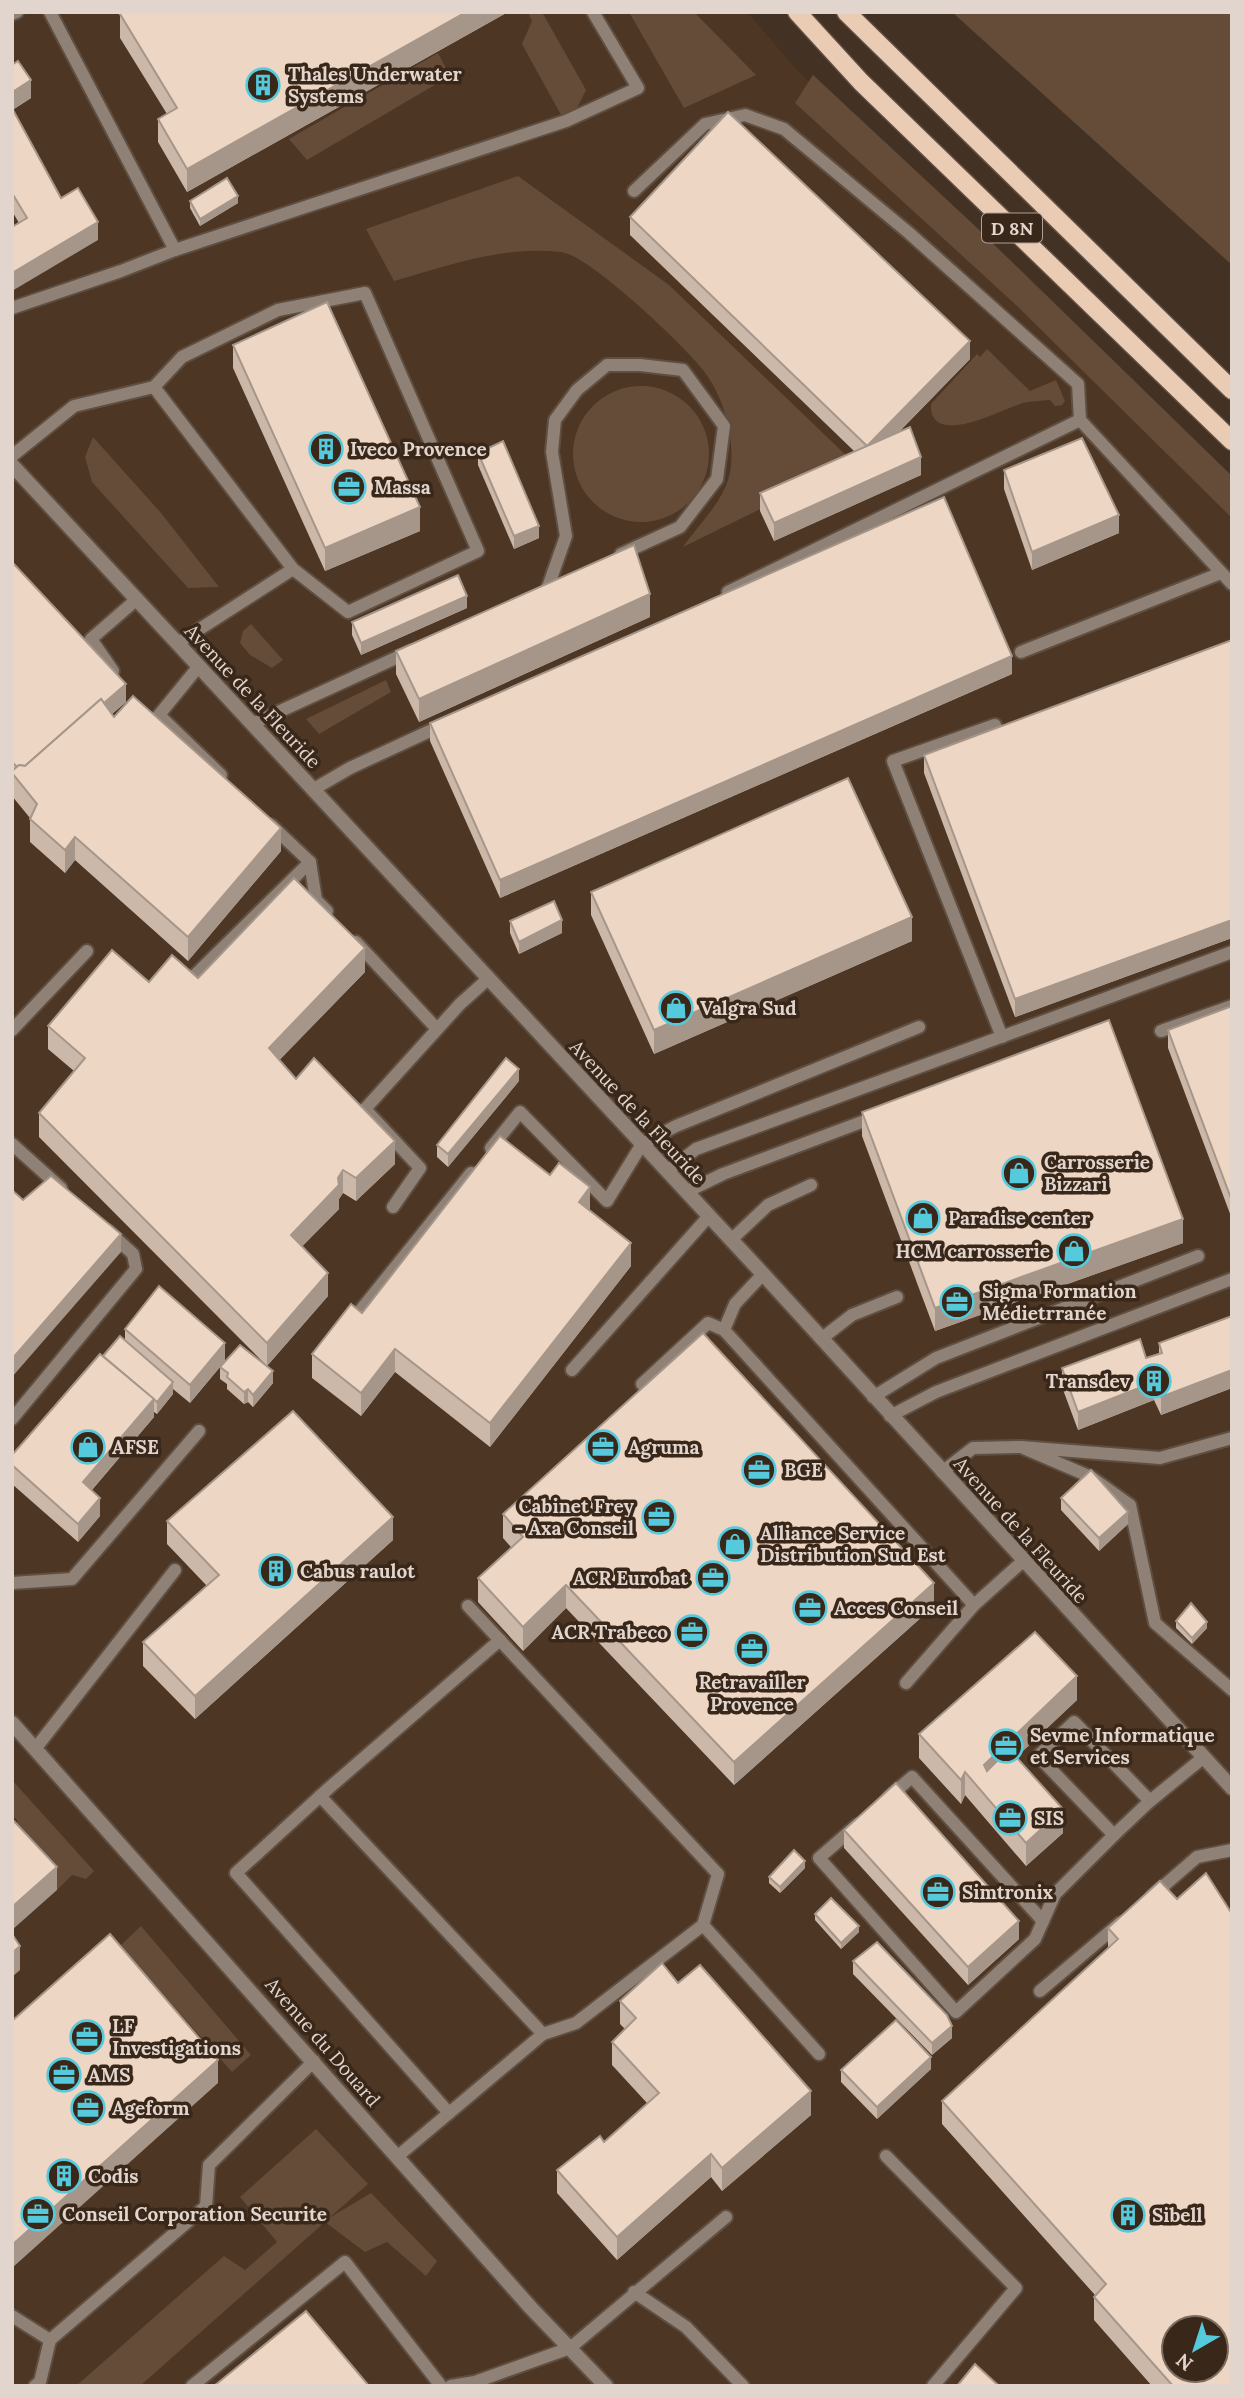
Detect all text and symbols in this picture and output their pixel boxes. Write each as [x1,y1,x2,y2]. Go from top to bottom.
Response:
place label: Thales Underwater Systems [288,62,462,108]
building icon: Thales Underwater Systems [244,66,282,104]
road number: D 8N [982,213,1042,242]
building icon: Iveco Provence [307,430,345,468]
place label: Iveco Provence [350,437,487,461]
office icon: Massa [330,468,368,506]
place label: Massa [374,475,431,499]
street label: Avenue de la Fleuride [179,618,326,773]
shop icon: Valgra Sud [657,989,695,1027]
place label: Valgra Sud [700,996,797,1020]
street label: Avenue de la Fleuride [564,1034,711,1189]
place label: Carrosserie Bizzari [1044,1150,1150,1196]
shop icon: Carrosserie Bizzari [1000,1154,1038,1192]
shop icon: Paradise center [904,1199,942,1237]
place label: Paradise center [948,1206,1090,1230]
shop icon: HCM carrosserie [1055,1232,1093,1270]
place label: HCM carrosserie [896,1239,1050,1263]
place label: Sigma Formation Médietrranée [982,1279,1137,1325]
office icon: Sigma Formation Médietrranée [938,1283,976,1321]
building icon: Transdev [1135,1362,1173,1400]
place label: Transdev [1046,1369,1131,1393]
shop icon: AFSE [69,1428,107,1466]
office icon: Agruma [584,1428,622,1466]
place label: AFSE [112,1435,159,1459]
place label: Agruma [628,1435,700,1459]
office icon: BGE [740,1451,778,1489]
street label: Avenue de la Fleuride [948,1451,1093,1608]
place label: BGE [784,1458,823,1482]
place label: Cabinet Frey - Axa Conseil [515,1494,635,1540]
office icon: Cabinet Frey - Axa Conseil [640,1498,678,1536]
place label: Alliance Service Distribution Sud Est [760,1521,947,1567]
shop icon: Alliance Service Distribution Sud Est [716,1525,754,1563]
building icon: Cabus raulot [257,1552,295,1590]
place label: Cabus raulot [300,1559,416,1583]
office icon: ACR Eurobat [694,1559,732,1597]
place label: ACR Eurobat [573,1566,689,1590]
office icon: Acces Conseil [791,1589,829,1627]
place label: Acces Conseil [834,1596,958,1620]
office icon: ACR Trabeco [673,1613,711,1651]
place label: ACR Trabeco [552,1620,668,1644]
office icon: Retravailler Provence [733,1630,771,1668]
place label: Retravailler Provence [698,1670,806,1716]
place label: Sevme Informatique et Services [1030,1723,1215,1769]
office icon: Sevme Informatique et Services [987,1727,1025,1765]
office icon: SIS [991,1799,1029,1837]
place label: SIS [1034,1806,1064,1830]
office icon: Simtronix [919,1873,957,1911]
place label: Simtronix [962,1880,1054,1904]
street label: Avenue du Douard [260,1972,386,2111]
place label: LF Investigations [112,2014,241,2060]
office icon: LF Investigations [68,2018,106,2056]
office icon: AMS [45,2056,83,2094]
place label: AMS [88,2063,131,2087]
office icon: Ageform [69,2089,107,2127]
place label: Ageform [112,2096,190,2120]
building icon: Codis [45,2157,83,2195]
place label: Codis [88,2164,139,2188]
office icon: Conseil Corporation Securite [19,2195,57,2233]
building icon: Sibell [1109,2196,1147,2234]
place label: Conseil Corporation Securite [62,2202,327,2226]
place label: Sibell [1152,2203,1202,2227]
north arrow [1160,2314,1230,2384]
text: N [1171,2348,1198,2376]

